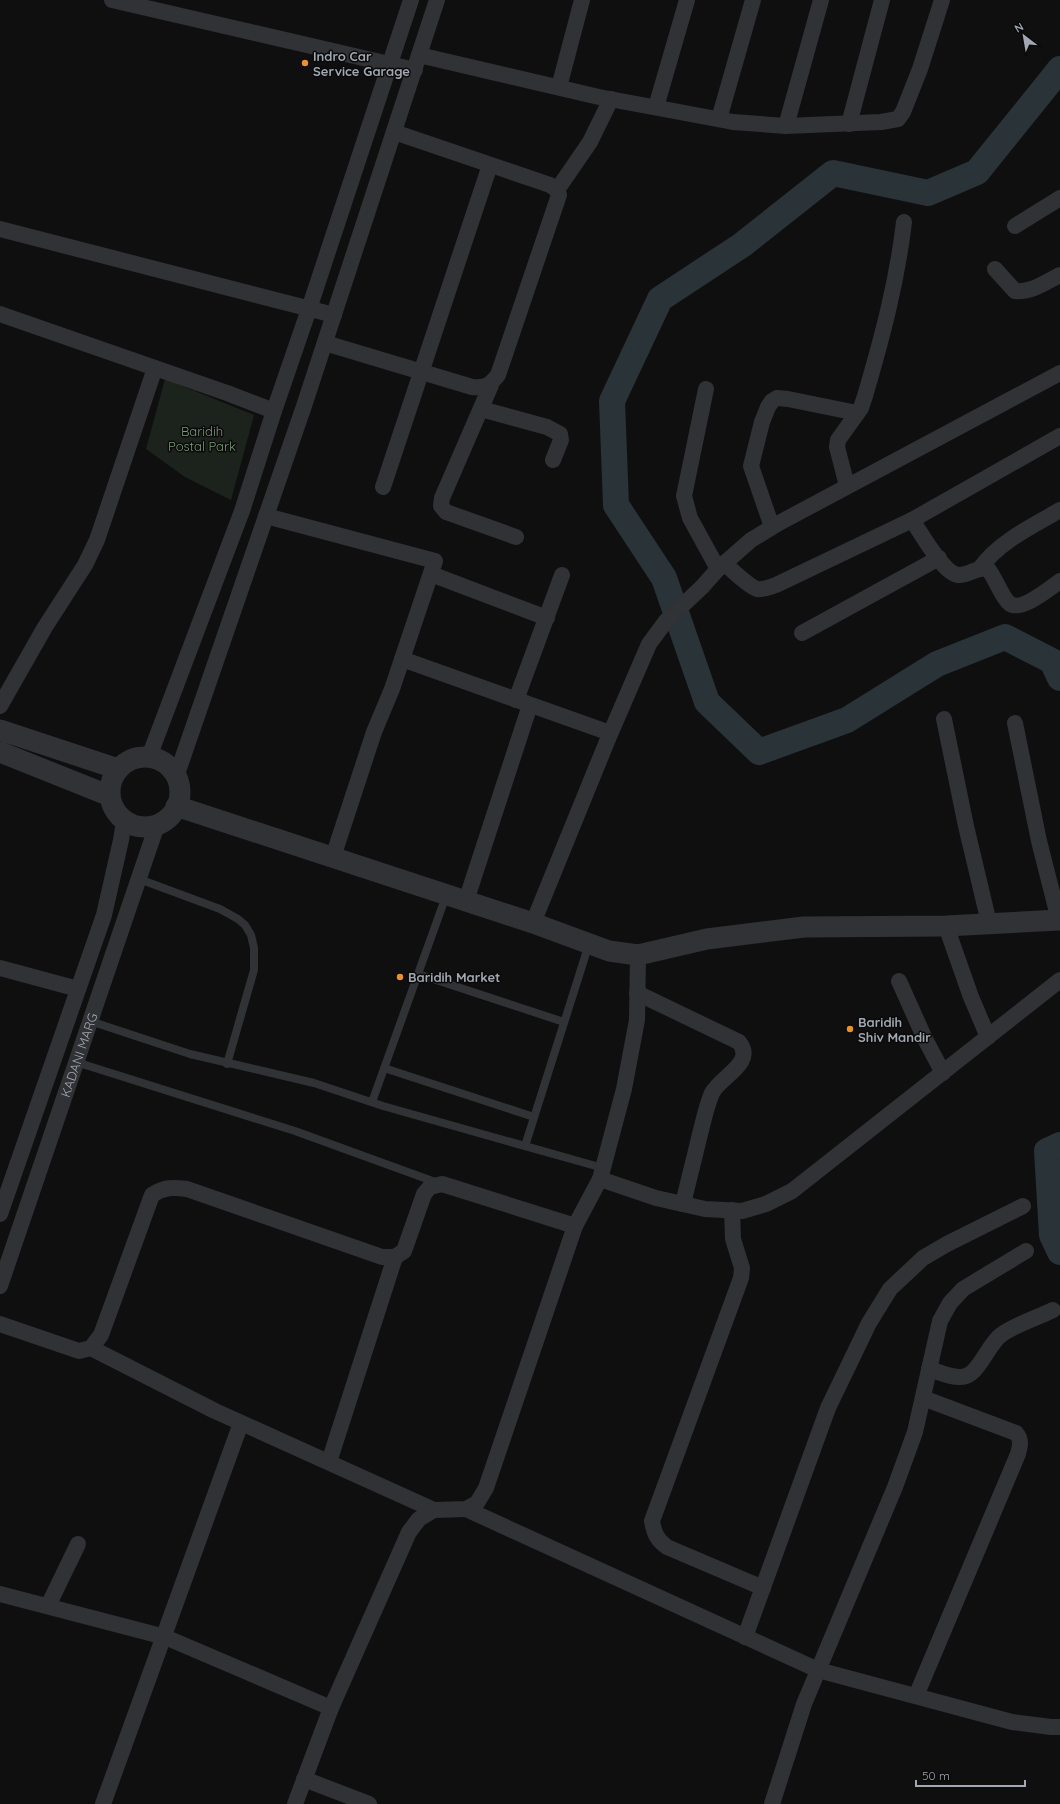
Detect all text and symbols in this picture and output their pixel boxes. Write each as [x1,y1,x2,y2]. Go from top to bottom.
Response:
north arrow [1004,16,1044,56]
text: N [1012,19,1026,36]
place label: Indro Car Service Garage [313,48,410,79]
marker: Indro Car Service Garage [300,58,310,68]
park label: Baridih Postal Park [168,423,236,454]
place label: Baridih Market [408,969,500,985]
marker: Baridih Market [395,972,405,982]
street label: KADANI MARG [57,1011,100,1099]
place label: Baridih Shiv Mandir [858,1014,931,1045]
marker: Baridih Shiv Mandir [845,1024,855,1034]
scale bar [916,1762,1025,1788]
text: 50 m [922,1768,950,1783]

